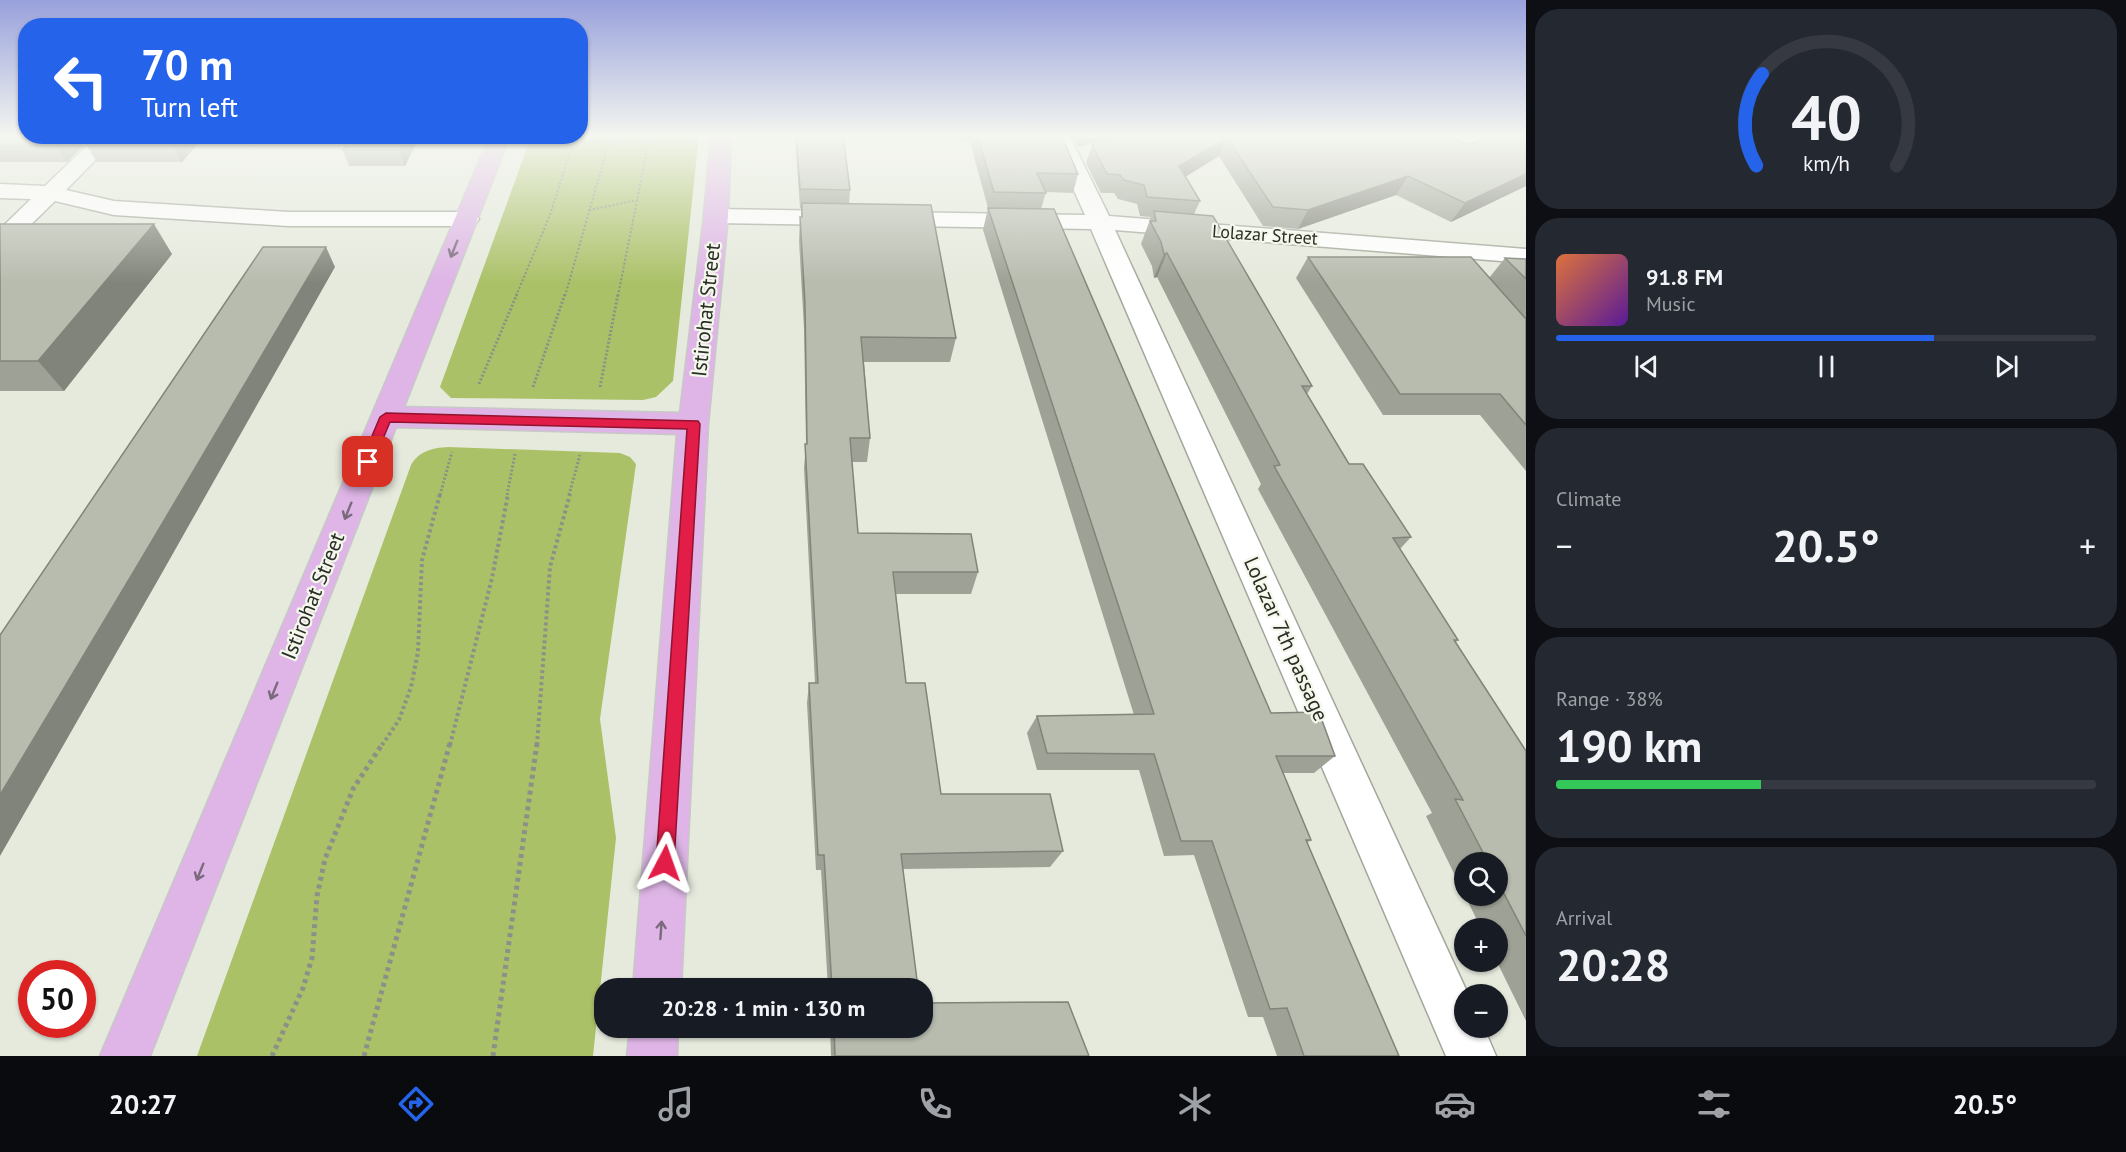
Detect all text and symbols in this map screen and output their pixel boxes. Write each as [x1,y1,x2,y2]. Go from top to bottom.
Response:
text: 70 m [141,37,233,92]
icon: left [42,42,120,120]
text: 40 [1791,76,1861,157]
text: Turn left [141,90,238,124]
text: km/h [1802,150,1849,178]
street label: Lolazar Street [1211,219,1319,250]
one-way arrow [448,239,459,258]
street label: Istirohat Street [685,242,726,378]
text: 91.8 FM [1646,263,1723,291]
text: Music [1646,291,1695,317]
icon: previous [1630,350,1663,383]
icon: pause [1810,350,1843,383]
icon: next [1990,350,2023,383]
pin [342,436,393,487]
icon: arrive [351,445,384,478]
text: Climate [1556,486,1622,512]
one-way arrow [342,501,353,519]
text: 20.5° [1772,516,1880,574]
text: − [1556,524,1573,567]
text: + [2079,524,2096,567]
street label: Istirohat Street [275,528,350,663]
street label: Lolazar 7th passage [1238,552,1335,725]
one-way arrow [268,681,279,700]
text: Range · 38% [1556,686,1663,712]
text: 190 km [1556,716,1702,774]
position arrow [633,831,697,895]
map controls [1454,852,1508,1038]
button: search [1454,852,1508,906]
one-way arrow [194,862,205,880]
text: Arrival [1556,905,1612,931]
button: + [1454,918,1508,972]
one-way arrow [655,921,666,941]
text: 20:28 [1556,935,1670,993]
speed limit sign: 50 [18,960,96,1038]
button: − [1454,984,1508,1038]
text: 20:28 · 1 min · 130 m [662,994,865,1022]
icon: directions [395,1083,437,1125]
icon: music [655,1083,697,1125]
icon: phone [914,1083,956,1125]
icon: climate [1174,1083,1216,1125]
icon: car [1434,1083,1476,1125]
icon: filters [1693,1083,1735,1125]
text: 20:27 [109,1087,177,1121]
text: 20.5° [1953,1087,2017,1121]

